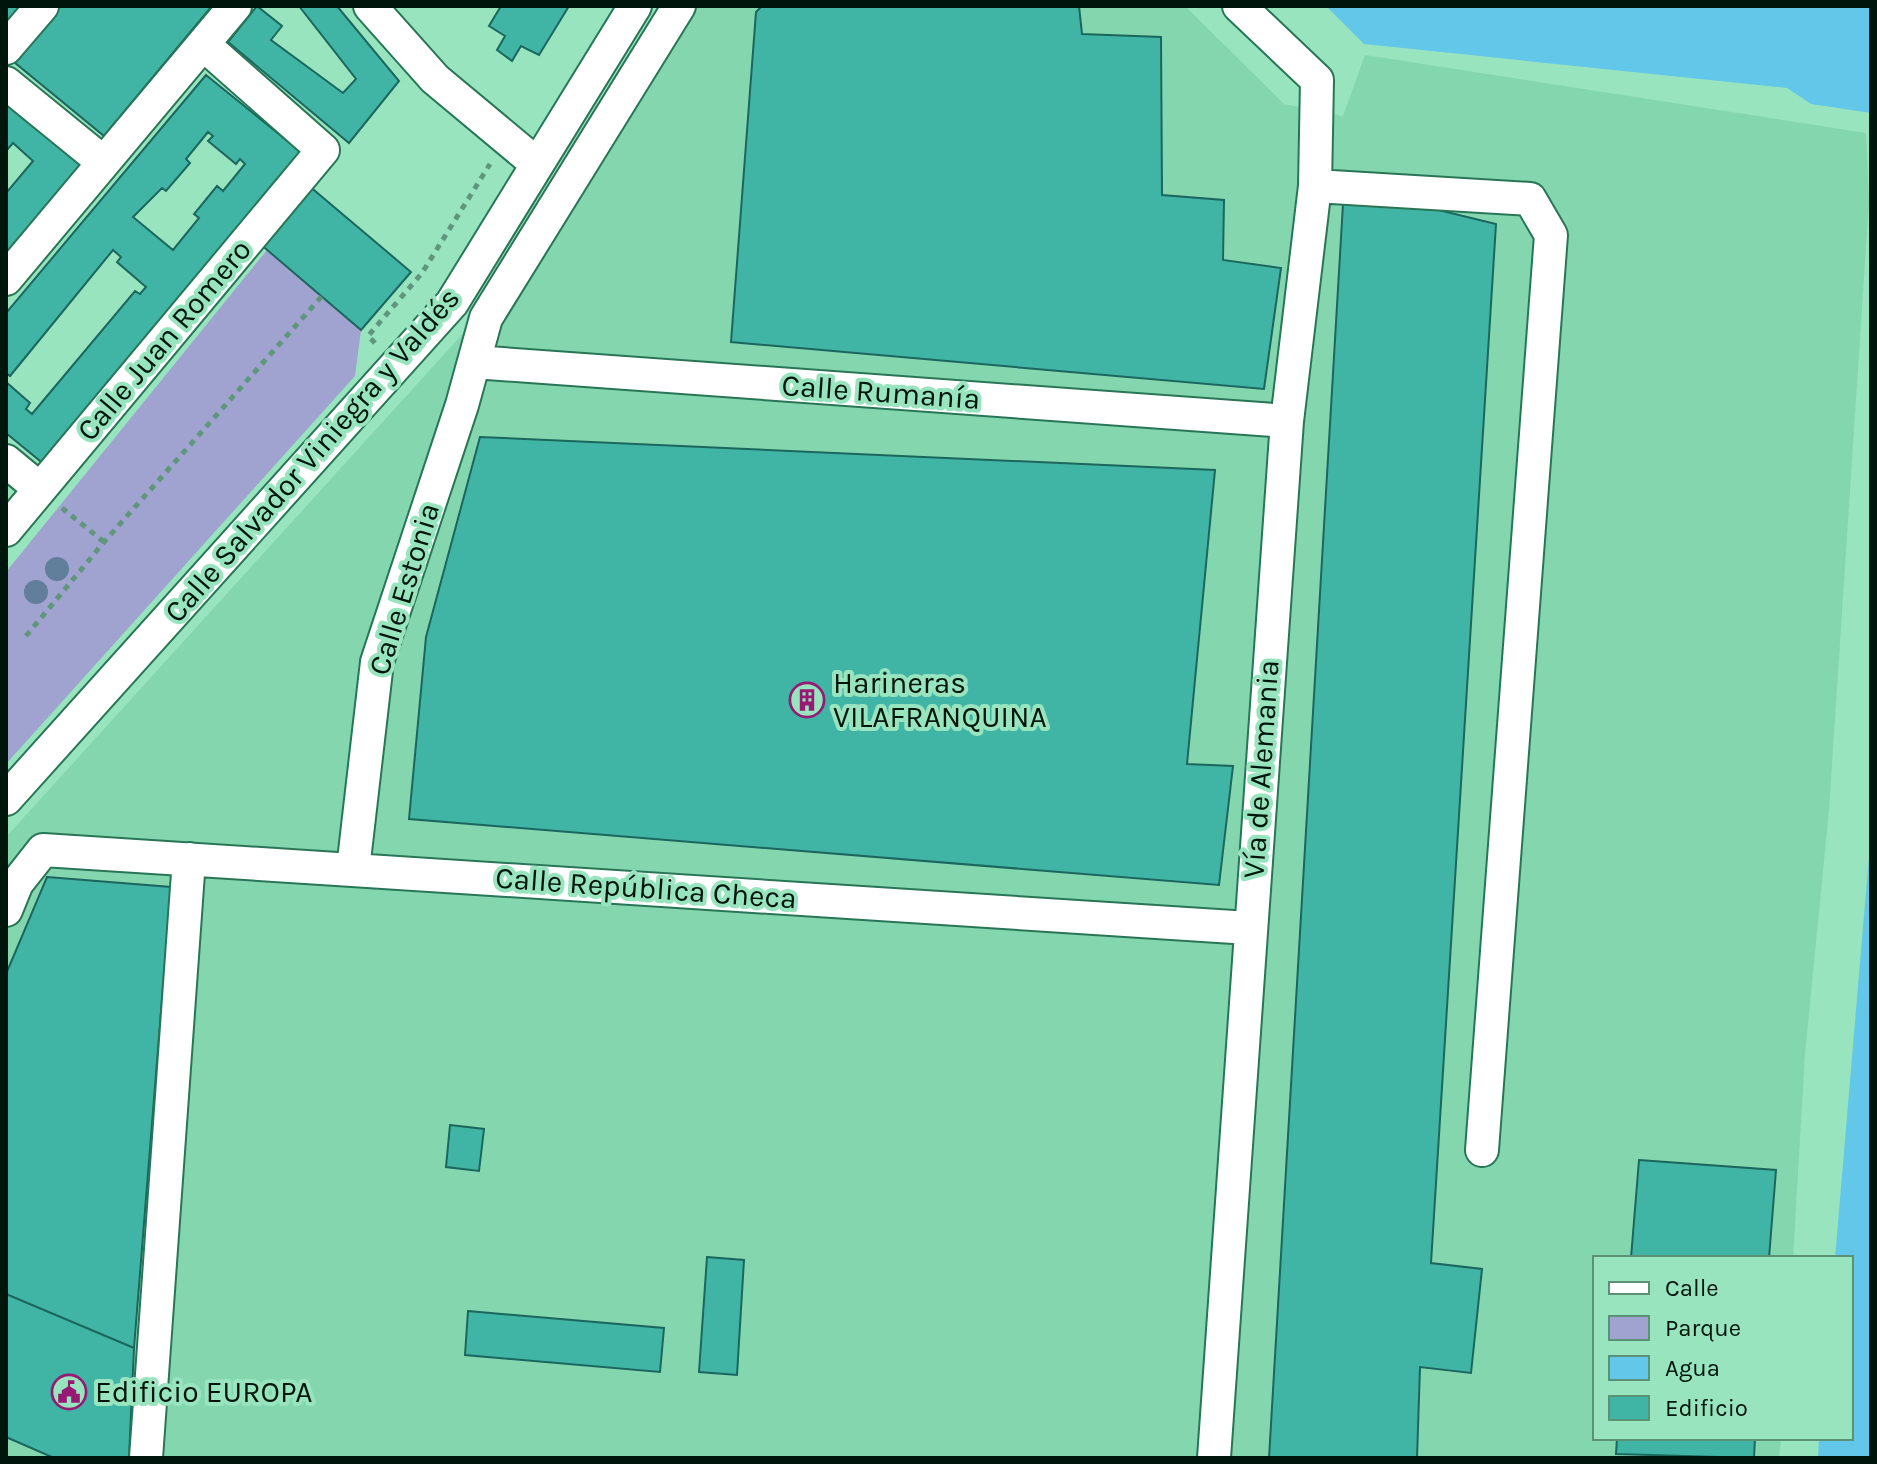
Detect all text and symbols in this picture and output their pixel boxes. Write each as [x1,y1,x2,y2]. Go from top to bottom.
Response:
street label: Calle Juan Romero [69,232,259,448]
street label: Calle Salvador Viniegra y Valdés [157,280,467,630]
street label: Calle Rumanía [781,367,981,417]
street label: Calle Estonia [361,499,447,679]
street label: Vía de Alemania [1235,659,1287,879]
place label: Harineras VILAFRANQUINA [833,665,1047,735]
building icon: Harineras VILAFRANQUINA [788,681,826,719]
street label: Calle República Checa [494,860,798,916]
legend [1593,1256,1853,1440]
text: Calle [1665,1274,1719,1302]
text: Parque [1665,1314,1741,1342]
text: Agua [1665,1354,1720,1382]
public building icon: Edificio EUROPA [50,1373,88,1411]
place label: Edificio EUROPA [95,1374,313,1410]
text: Edificio [1665,1394,1748,1422]

